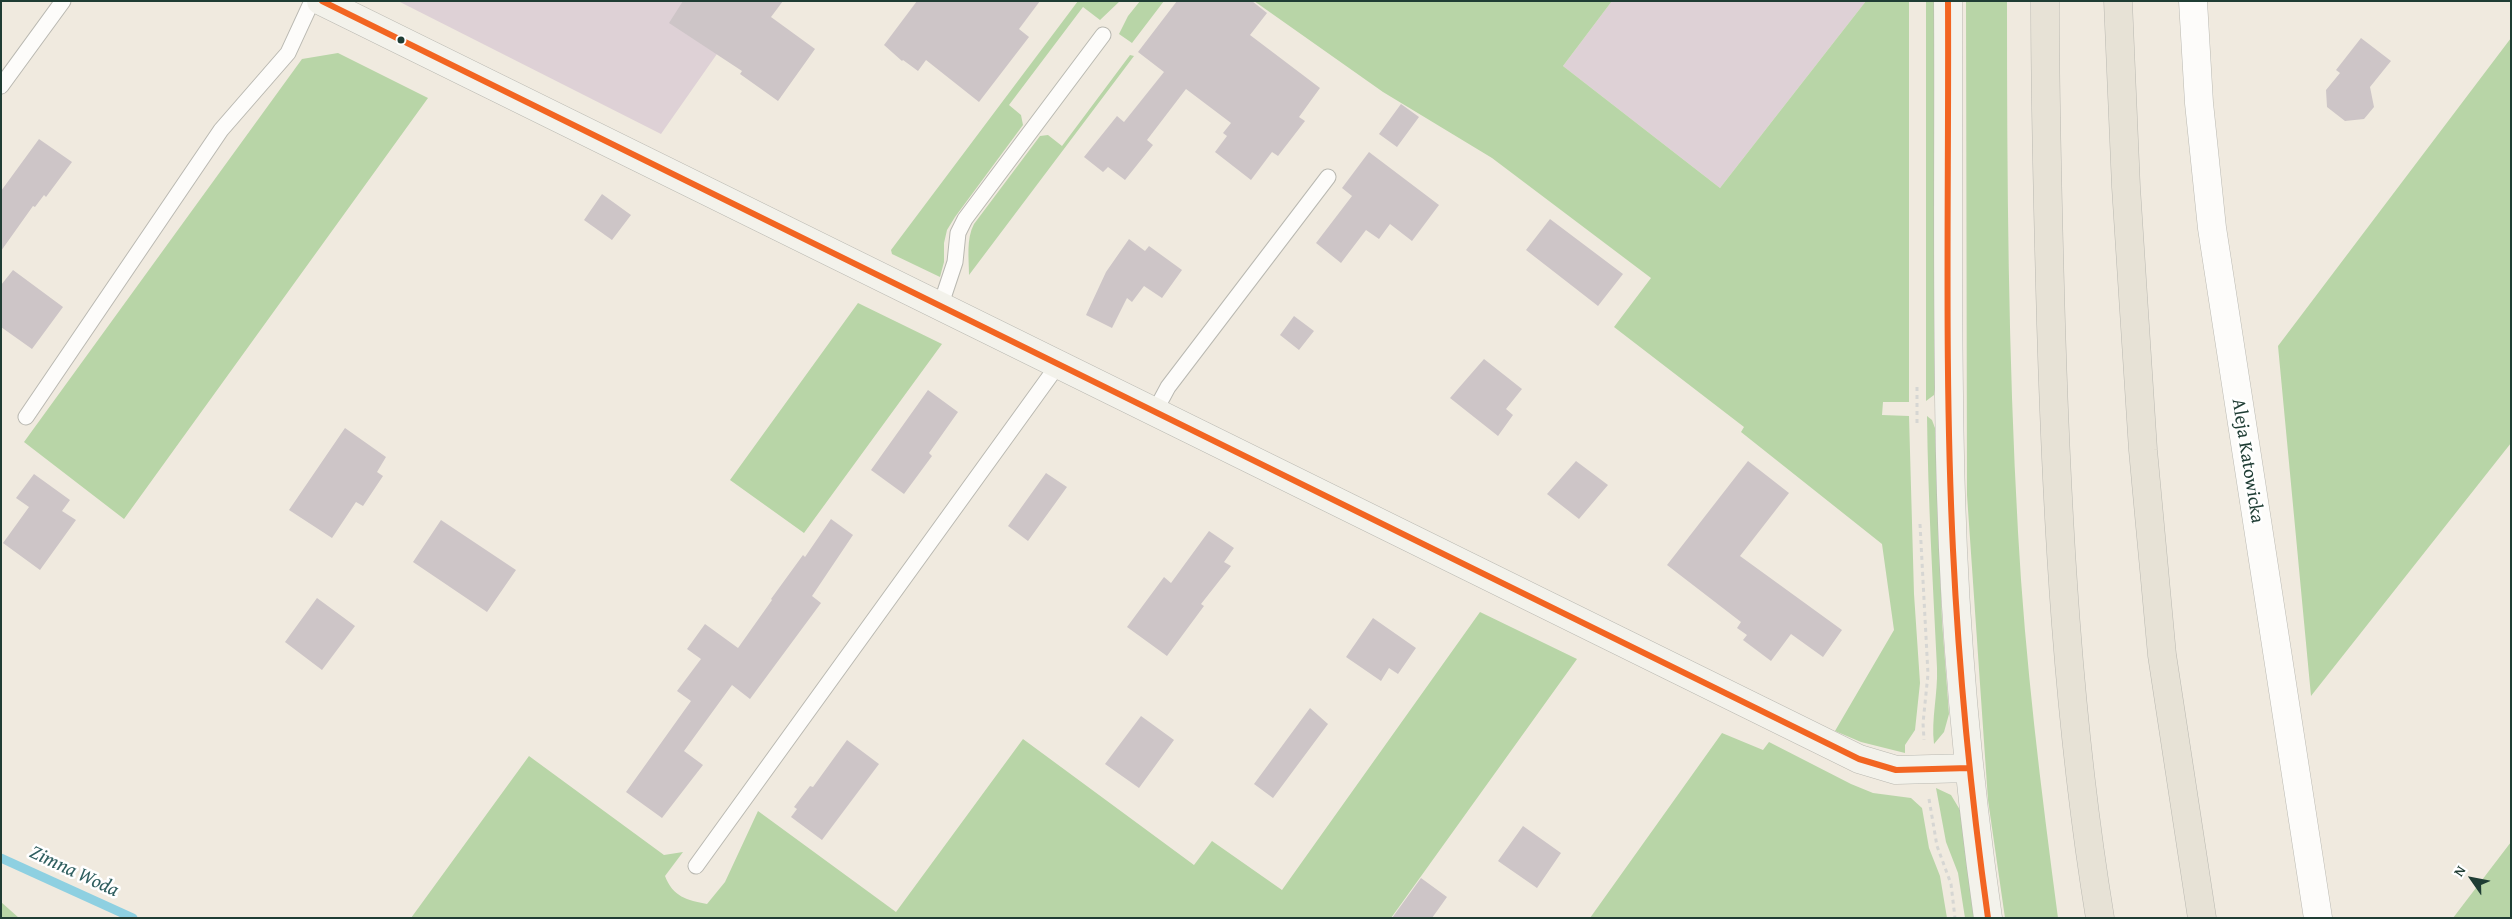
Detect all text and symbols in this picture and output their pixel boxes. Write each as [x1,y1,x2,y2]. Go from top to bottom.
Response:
unlabelled marker [396,35,406,45]
street label: Aleja Katowicka [2226,397,2268,525]
water label: Zimna Woda [26,841,122,903]
north arrow [2447,854,2497,904]
text: N [2448,861,2470,880]

